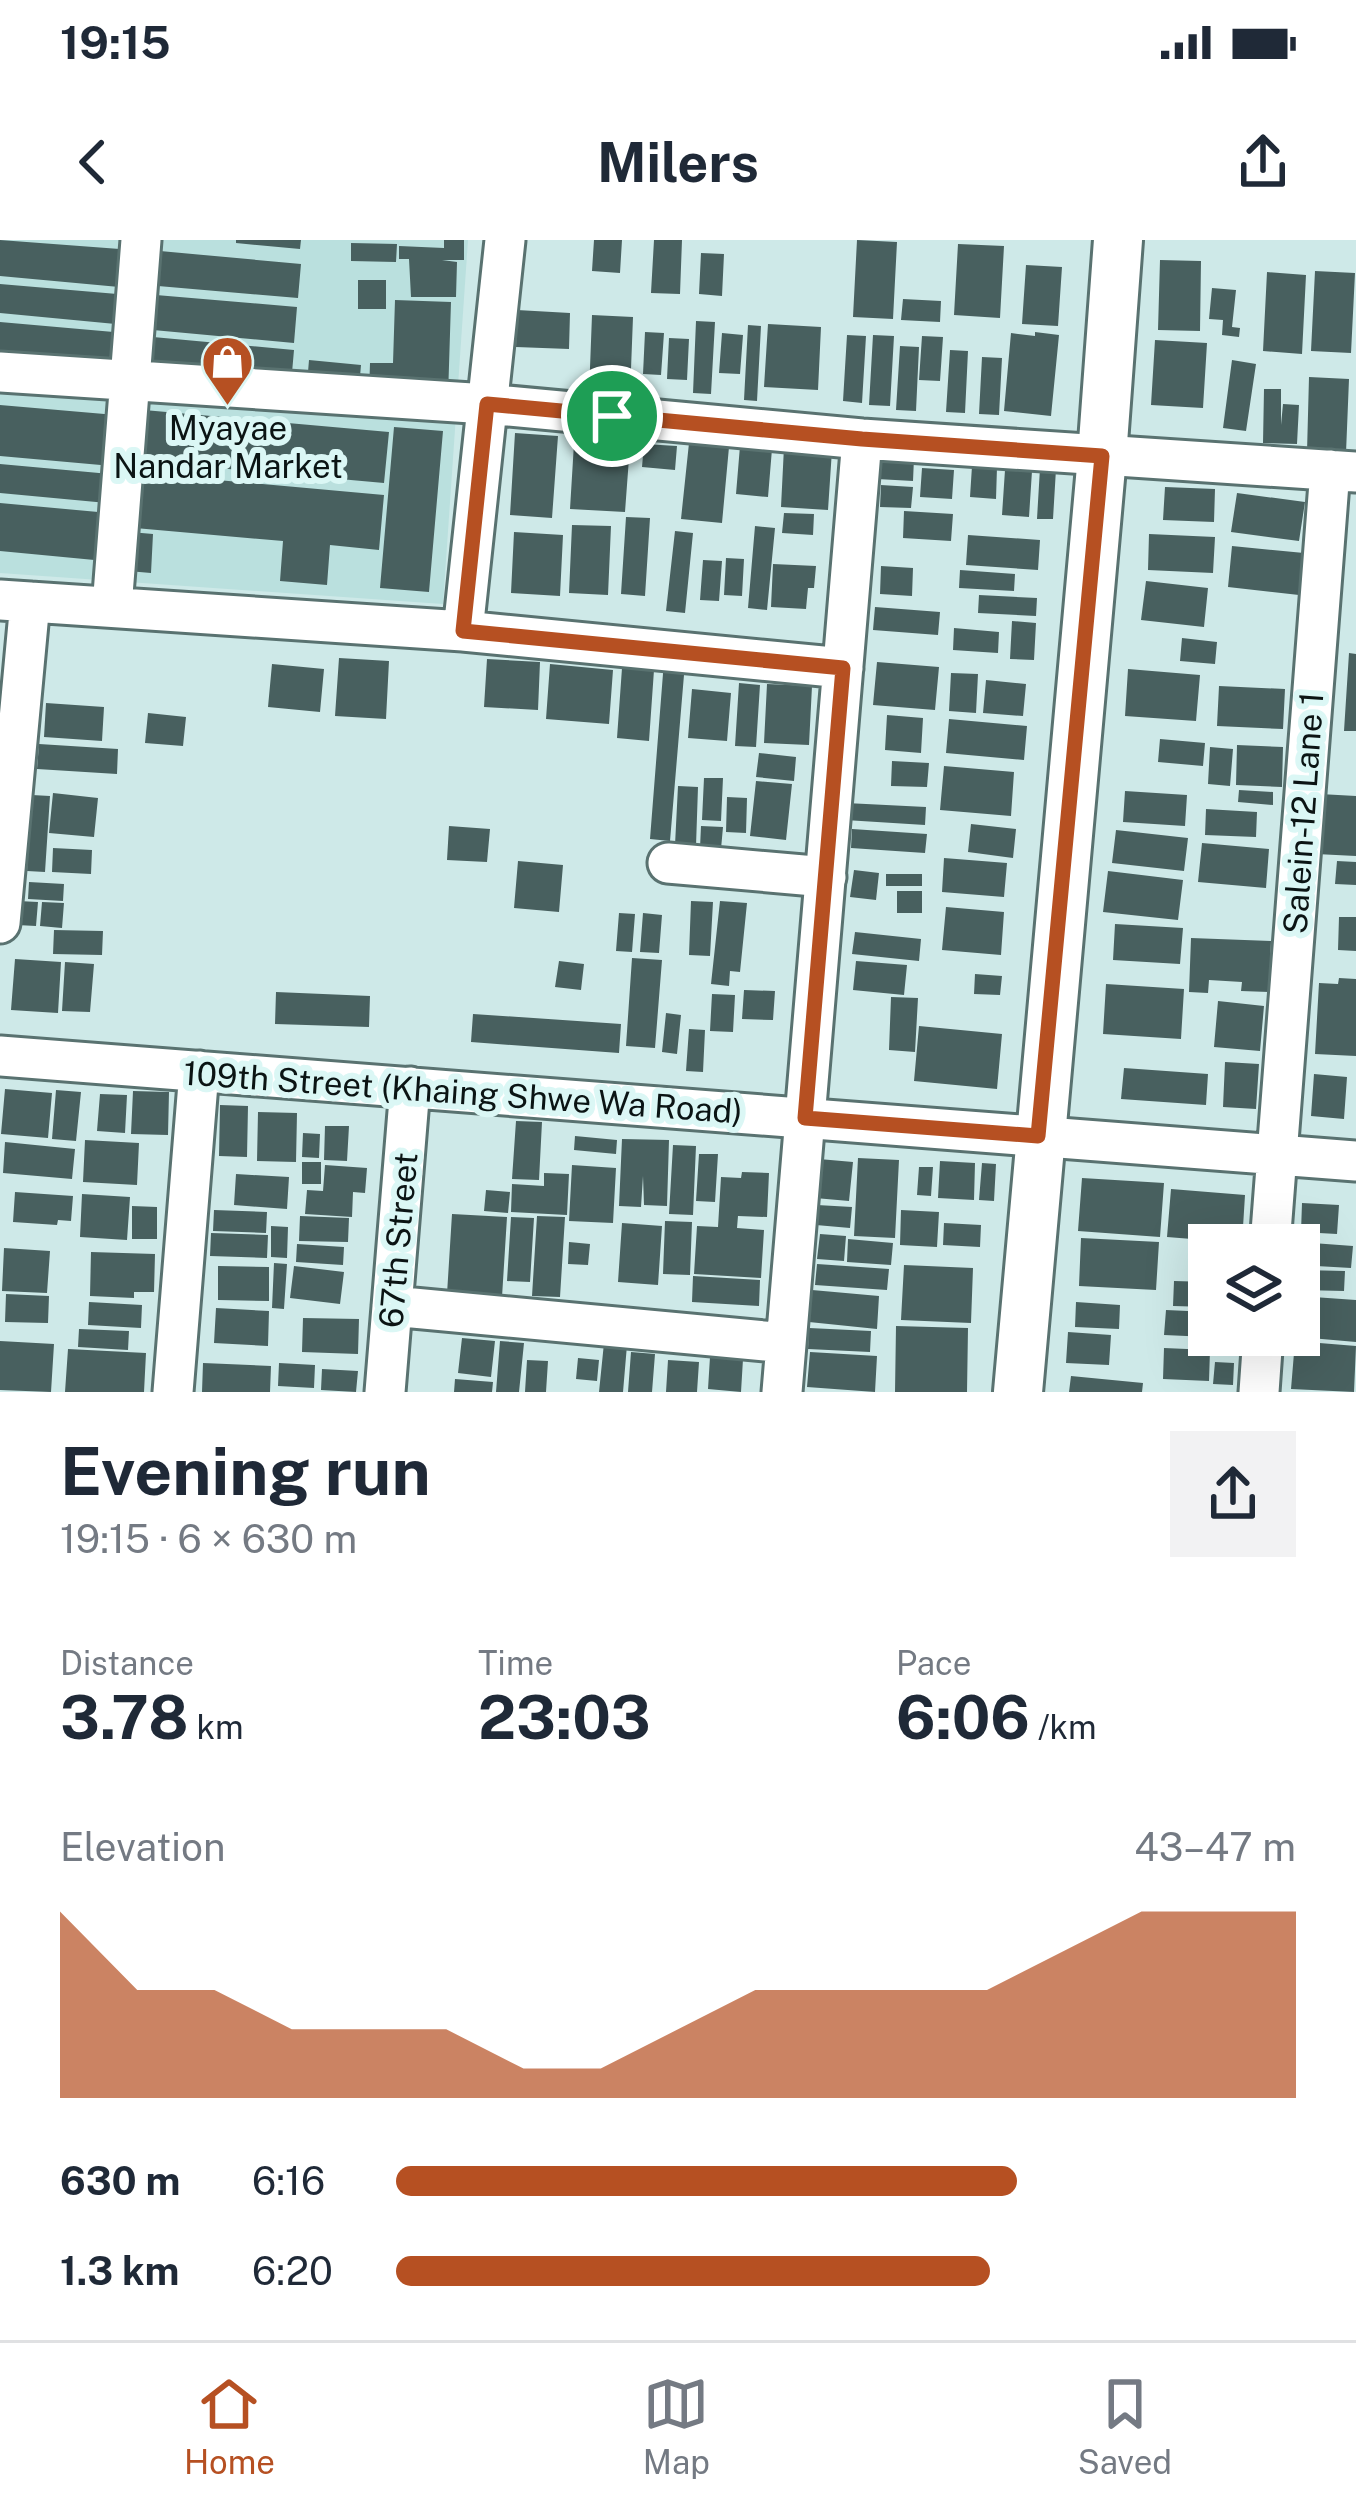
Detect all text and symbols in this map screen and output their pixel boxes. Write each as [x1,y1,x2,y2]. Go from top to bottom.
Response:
text: 19:15 [60,16,171,69]
icon: back [60,129,126,195]
icon: share [1230,129,1296,195]
text: Milers [597,131,759,194]
shop icon: Myayae Nandar Market [200,333,256,407]
pin [561,365,663,467]
icon: arrive [579,383,645,449]
place label: Myayae Nandar Market [113,409,343,485]
street label: Salein-12 Lane 1 [1276,691,1330,935]
street label: 109th Street (Khaing Shwe Wa Road) [182,1054,744,1130]
street label: 67th Street [371,1151,425,1329]
map controls [1188,1224,1320,1356]
button: layers [1188,1224,1320,1356]
button: share [1170,1431,1296,1557]
text: Evening run [60,1432,431,1510]
text: 19:15 · 6 × 630 m [60,1516,357,1562]
text: Distance [60,1644,194,1682]
text: Time [478,1644,553,1682]
text: Pace [896,1644,971,1682]
text: 3.78 [60,1682,188,1753]
text: 23:03 [478,1682,651,1753]
text: 6:06 [896,1682,1030,1753]
text: km [188,1708,244,1746]
text: /km [1030,1708,1097,1746]
text: Elevation [60,1824,226,1870]
text: 43–47 m [1134,1824,1296,1870]
text: 630 m [60,2158,180,2204]
text: 6:16 [252,2158,325,2204]
text: 1.3 km [60,2248,179,2294]
text: 6:20 [252,2248,333,2294]
tab: Home [184,2371,275,2481]
tab: Map [643,2371,710,2481]
tab: Saved [1078,2371,1172,2481]

